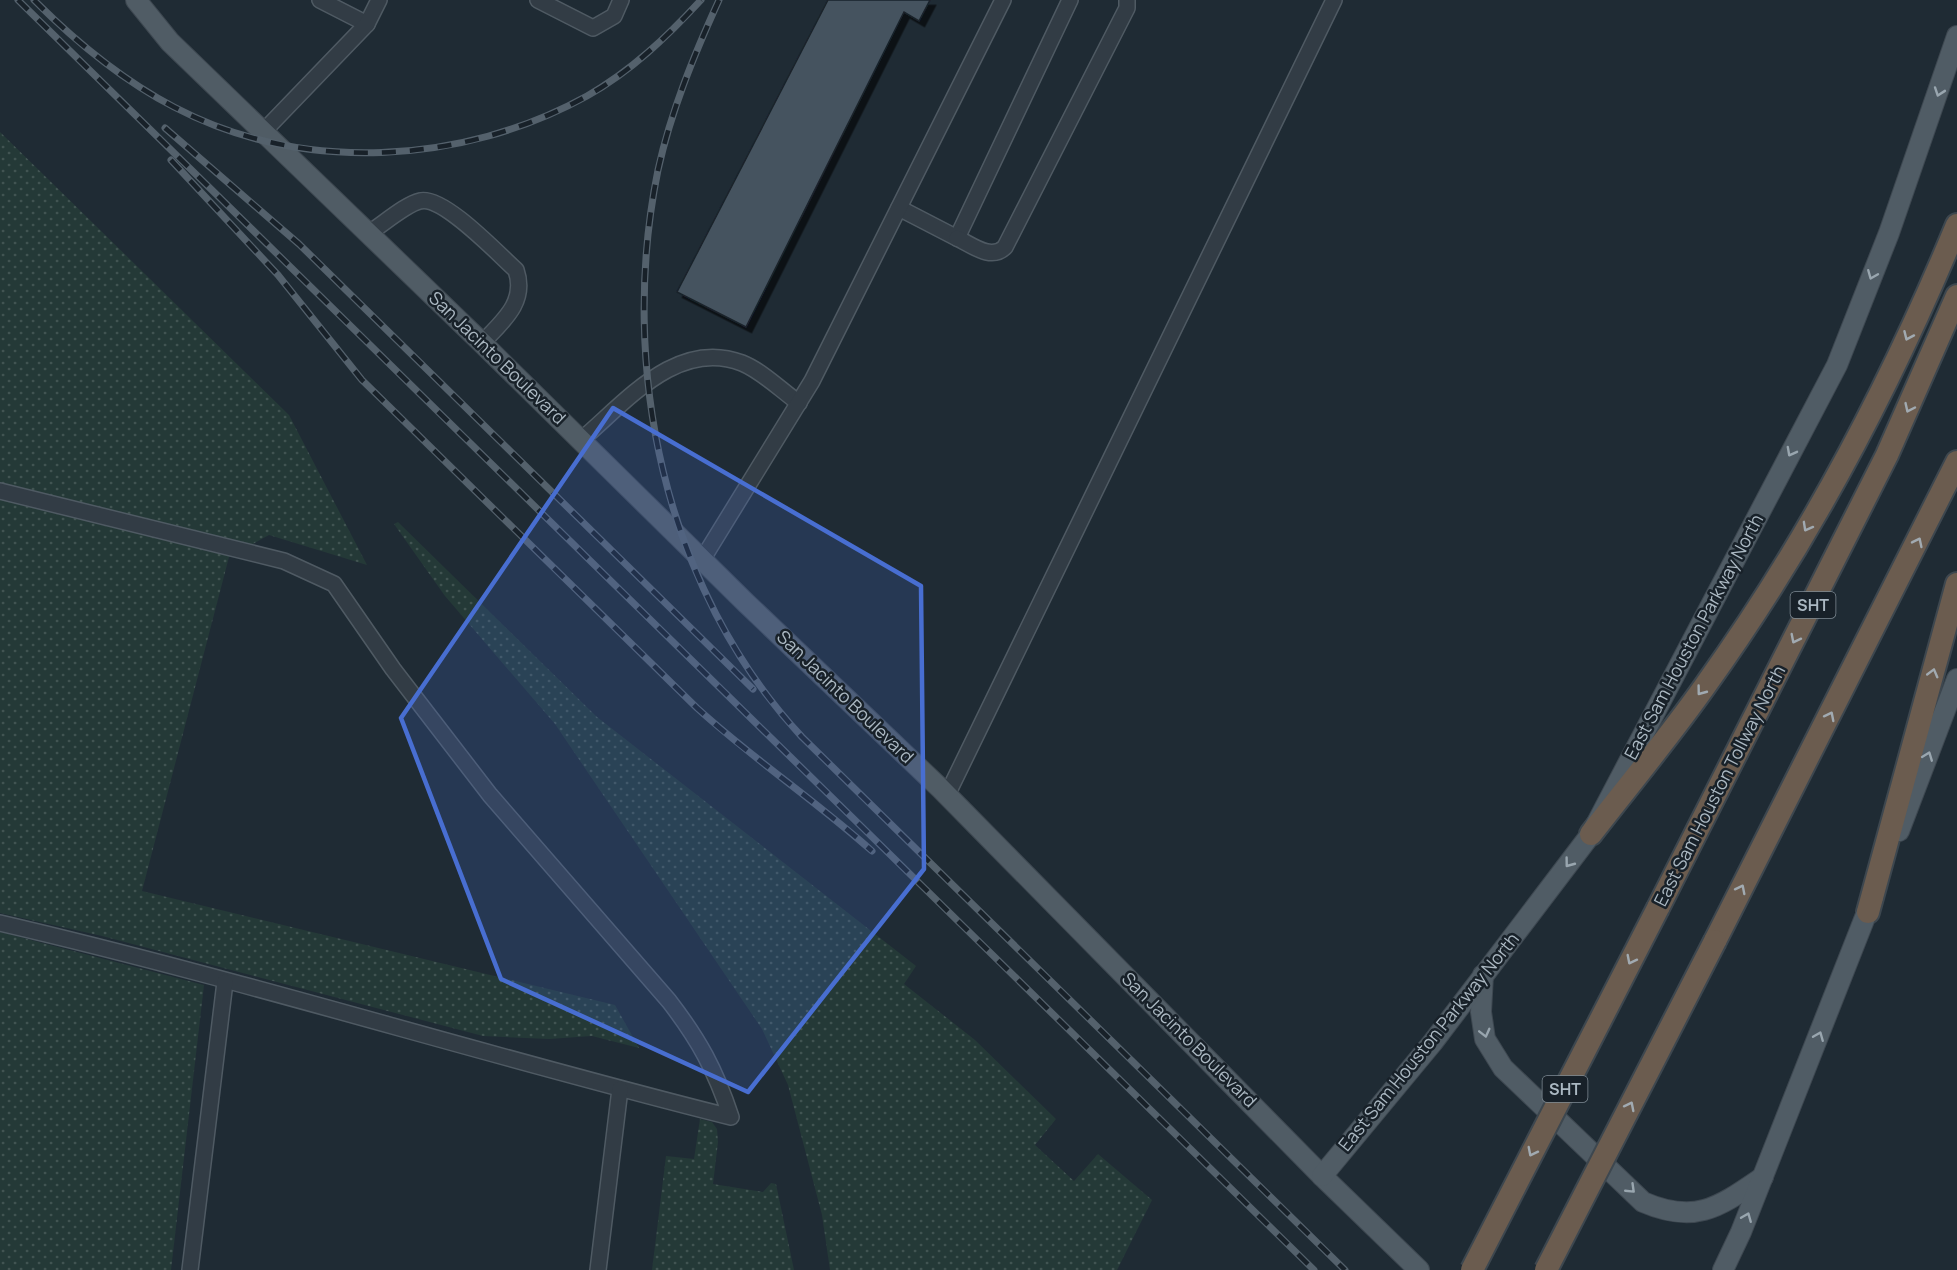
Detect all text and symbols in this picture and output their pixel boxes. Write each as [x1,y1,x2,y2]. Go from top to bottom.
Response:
one-way arrow [1934,86,1947,96]
one-way arrow [1867,269,1880,279]
street label: San Jacinto Boulevard [424,286,571,429]
one-way arrow [1903,330,1915,341]
one-way arrow [1904,402,1916,413]
one-way arrow [1787,445,1799,456]
street label: East Sam Houston Parkway North [1618,510,1768,763]
one-way arrow [1803,521,1814,531]
one-way arrow [1911,537,1923,548]
road number: SHT [1790,592,1836,618]
street label: San Jacinto Boulevard [772,625,919,768]
one-way arrow [1791,633,1802,644]
street label: East Sam Houston Tollway North [1648,661,1790,910]
one-way arrow [1926,668,1939,678]
one-way arrow [1698,684,1709,695]
one-way arrow [1823,711,1834,722]
one-way arrow [1920,751,1933,762]
one-way arrow [1566,856,1577,867]
one-way arrow [1734,885,1746,896]
street label: East Sam Houston Parkway North [1333,927,1524,1156]
one-way arrow [1627,954,1638,964]
street label: San Jacinto Boulevard [1117,967,1262,1112]
one-way arrow [1478,1027,1490,1038]
one-way arrow [1812,1031,1824,1042]
road number: SHT [1542,1076,1588,1102]
one-way arrow [1623,1101,1635,1112]
one-way arrow [1528,1146,1540,1157]
one-way arrow [1623,1182,1634,1193]
one-way arrow [1740,1212,1752,1223]

